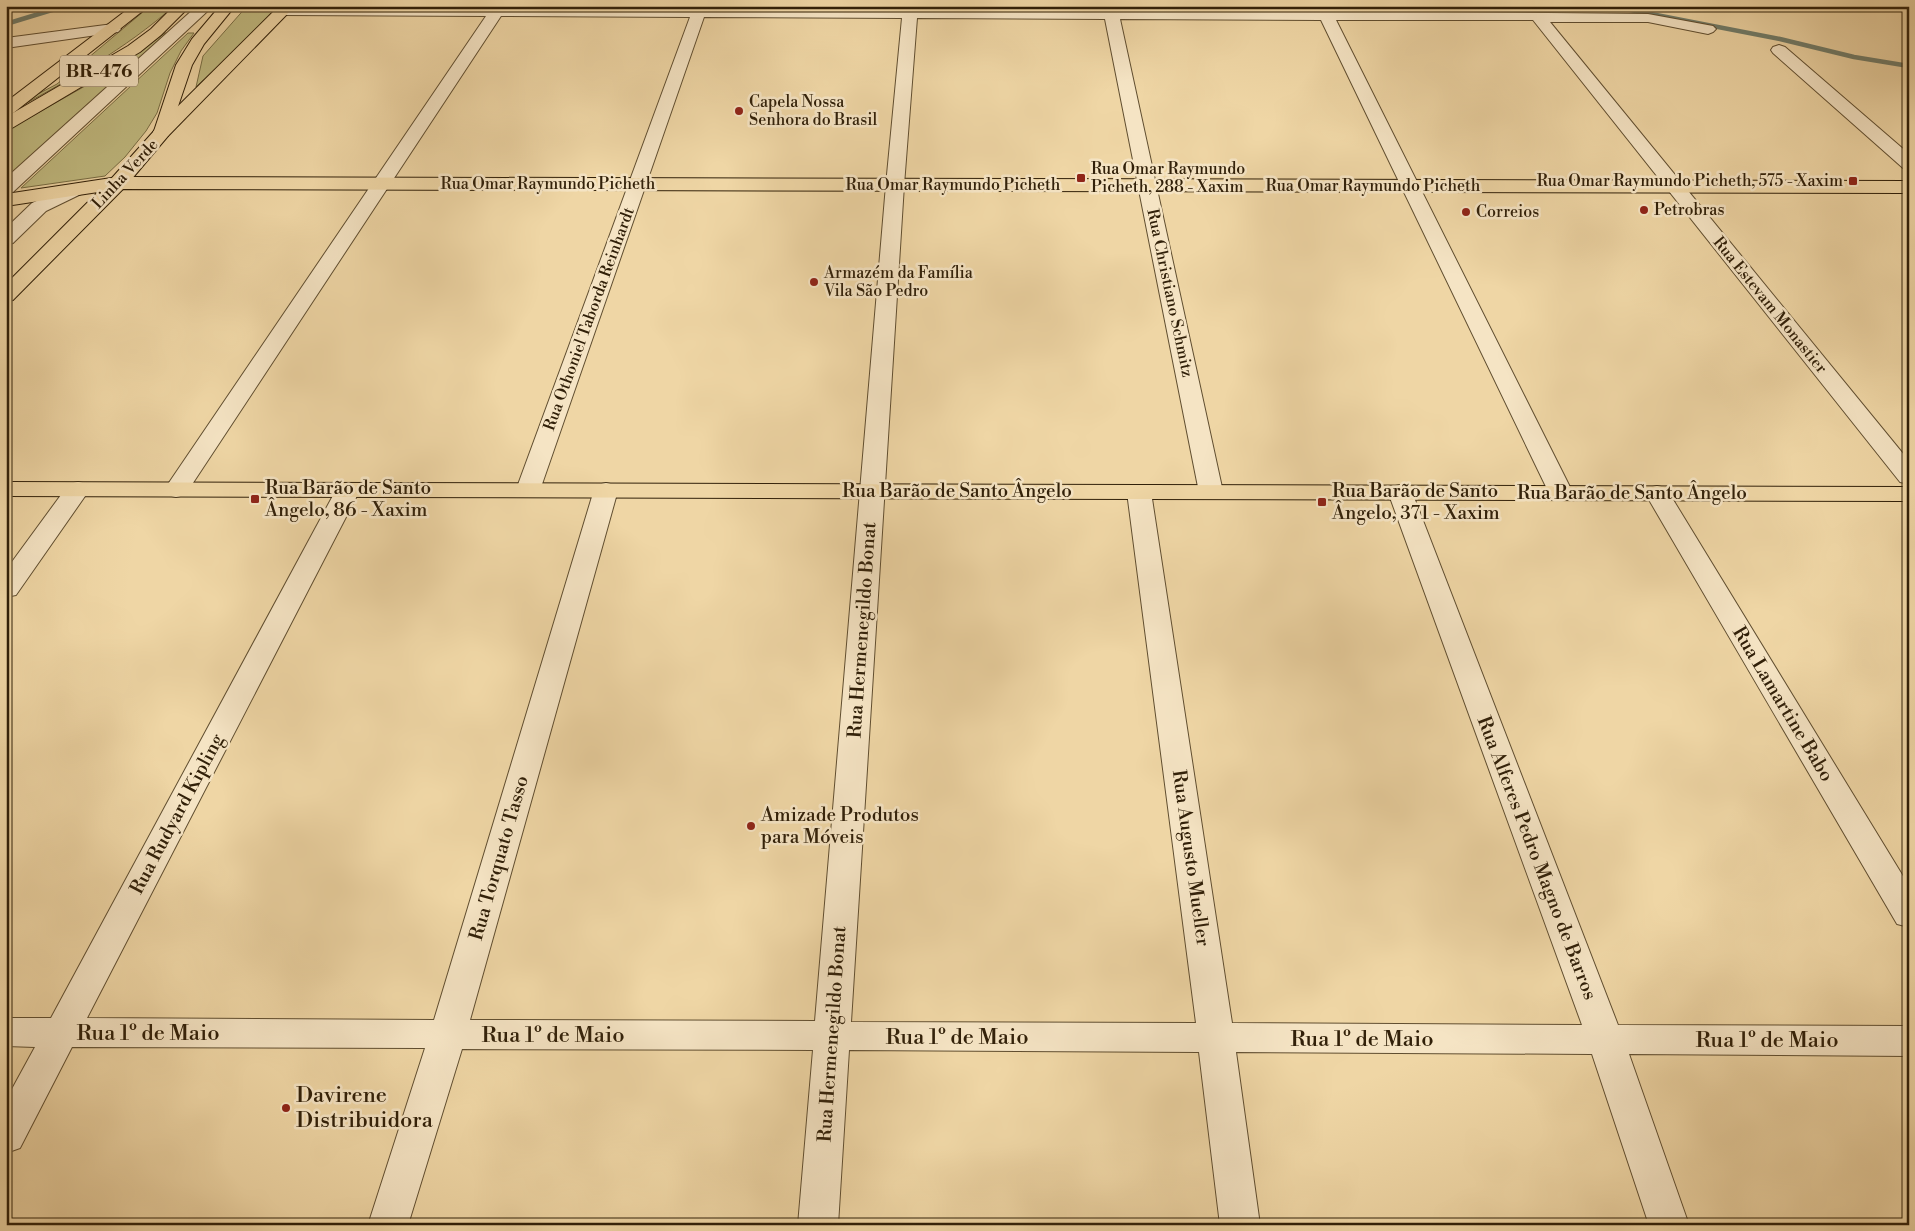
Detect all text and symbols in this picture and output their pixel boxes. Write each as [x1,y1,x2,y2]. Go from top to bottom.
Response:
road number: BR-476 [60,56,138,86]
place label: Capela Nossa Senhora do Brasil [749,92,877,130]
marker: Capela Nossa Senhora do Brasil [733,105,745,117]
street label: Linha Verde [88,135,162,213]
place label: Rua Omar Raymundo Picheth, 288 - Xaxim [1091,159,1245,197]
place label: Rua Omar Raymundo Picheth, 575 - Xaxim [1537,171,1843,191]
marker: Rua Omar Raymundo Picheth, 288 - Xaxim [1075,172,1087,184]
street label: Rua Omar Raymundo Picheth [441,174,656,194]
street label: Rua Omar Raymundo Picheth [846,175,1061,195]
marker: Rua Omar Raymundo Picheth, 575 - Xaxim [1847,175,1859,187]
street label: Rua Omar Raymundo Picheth [1266,176,1481,196]
place label: Petrobras [1654,200,1724,220]
place label: Correios [1476,202,1539,222]
street label: Rua Othoniel Taborda Reinhardt [539,204,639,433]
marker: Petrobras [1638,204,1650,216]
marker: Correios [1460,206,1472,218]
street label: Rua Christiano Schmitz [1142,207,1198,379]
street label: Rua Estevam Monastier [1709,232,1831,378]
place label: Armazém da Família Vila São Pedro [823,263,974,301]
marker: Armazém da Família Vila São Pedro [808,276,820,288]
place label: Rua Barão de Santo Ângelo, 86 - Xaxim [264,476,431,522]
street label: Rua Barão de Santo Ângelo [842,478,1072,503]
place label: Rua Barão de Santo Ângelo, 371 - Xaxim [1331,479,1500,525]
street label: Rua Barão de Santo Ângelo [1517,480,1747,505]
marker: Rua Barão de Santo Ângelo, 86 - Xaxim [249,493,261,505]
marker: Rua Barão de Santo Ângelo, 371 - Xaxim [1316,496,1328,508]
street label: Rua Hermenegildo Bonat [842,521,882,739]
street label: Rua Lamartine Babo [1727,622,1839,786]
street label: Rua Alferes Pedro Magno de Barros [1472,713,1602,1003]
street label: Rua Rudyard Kipling [125,730,229,898]
street label: Rua Augusto Mueller [1167,768,1215,948]
street label: Rua Torquato Tasso [464,773,534,943]
place label: Amizade Produtos para Móveis [760,803,919,849]
marker: Amizade Produtos para Móveis [745,820,757,832]
street label: Rua Hermenegildo Bonat [812,925,852,1143]
street label: Rua 1º de Maio [76,1020,220,1047]
street label: Rua 1º de Maio [481,1022,625,1049]
street label: Rua 1º de Maio [885,1024,1029,1051]
street label: Rua 1º de Maio [1290,1026,1434,1053]
street label: Rua 1º de Maio [1695,1027,1839,1054]
place label: Davirene Distribuidora [296,1082,434,1134]
marker: Davirene Distribuidora [280,1102,292,1114]

